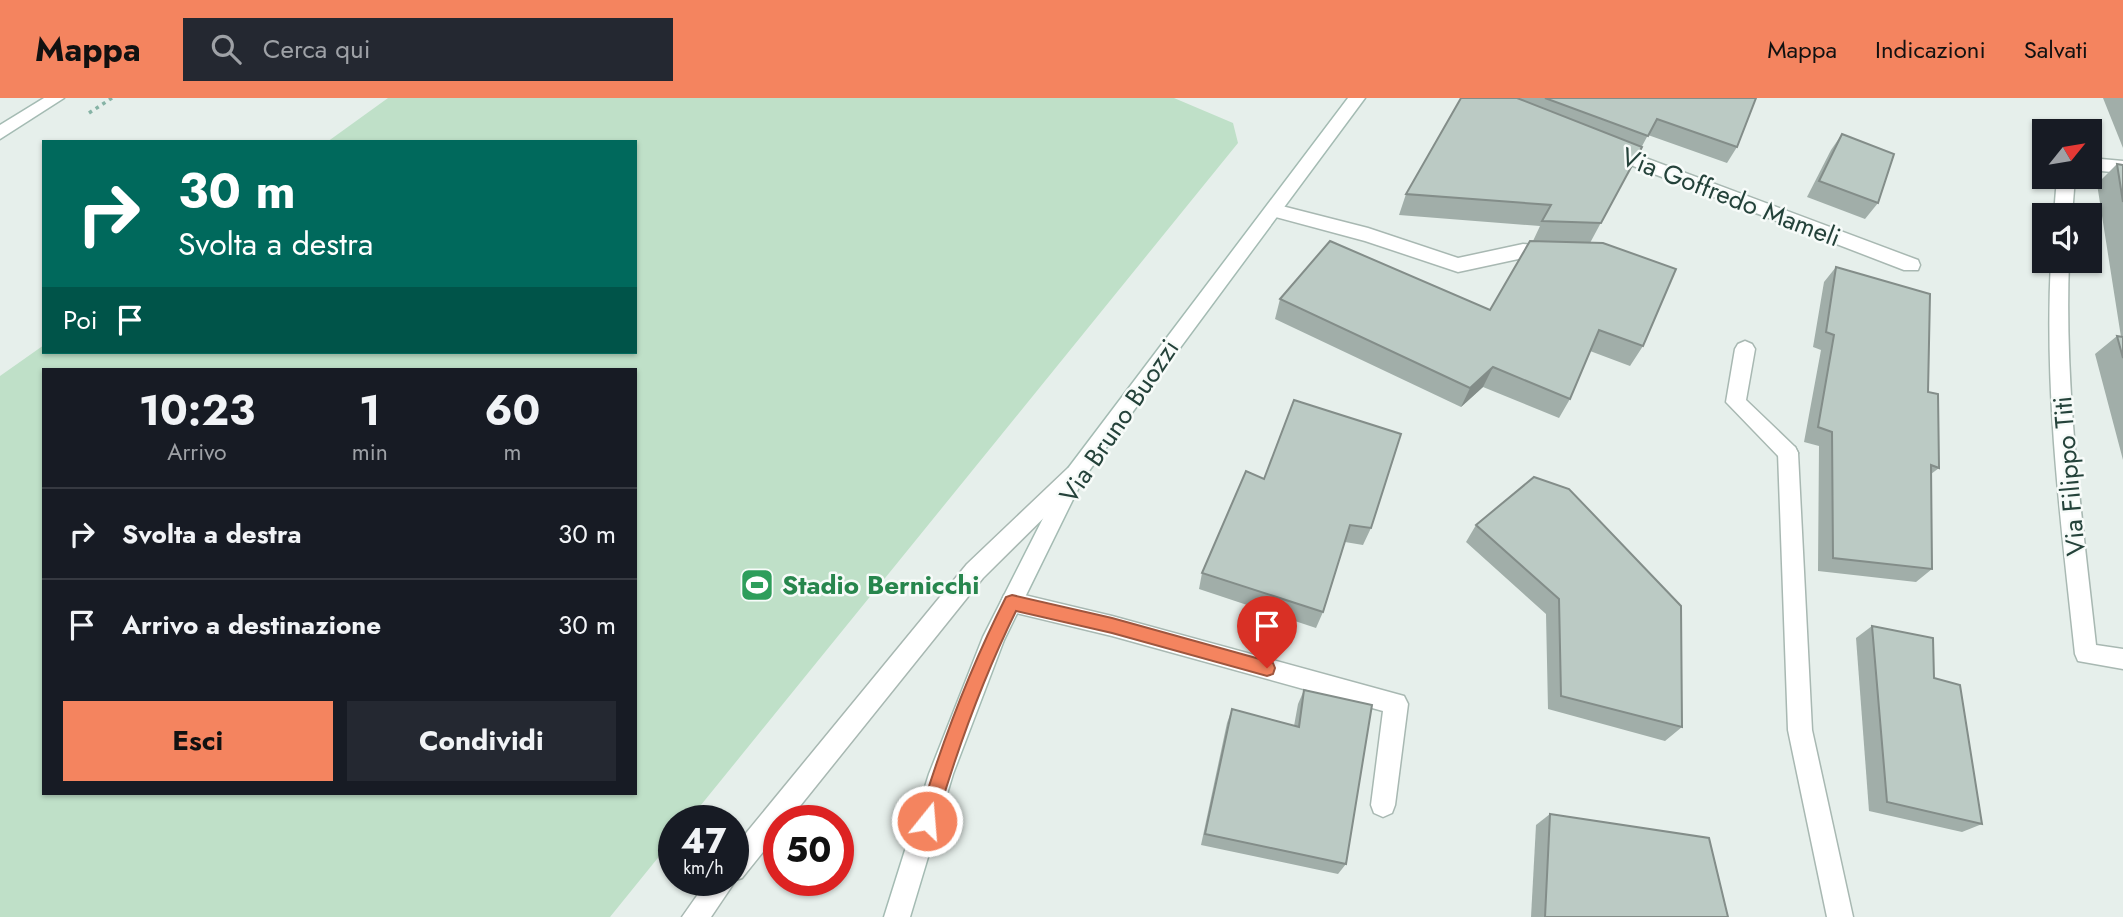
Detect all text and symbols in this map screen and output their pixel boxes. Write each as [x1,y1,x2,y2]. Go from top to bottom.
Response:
search box [183,18,673,81]
text: Mappa [35,26,141,73]
icon: search [207,30,245,68]
text: Cerca qui [263,30,370,68]
text: Mappa [1767,32,1837,67]
text: Indicazioni [1875,32,1986,67]
text: Salvati [2024,32,2088,67]
north arrow [2032,119,2102,189]
map controls [2032,119,2102,273]
street label: Via Goffredo Mameli [1616,138,1846,256]
text: 30 m [178,156,296,226]
icon: right [63,168,154,259]
button: sound [2032,203,2102,273]
text: Svolta a destra [178,221,373,267]
text: Poi [63,301,97,339]
icon: arrive [111,301,149,339]
street label: Via Bruno Buozzi [1050,331,1188,511]
text: 10:23 [139,380,255,441]
text: 1 [359,380,380,441]
text: 60 [484,380,540,441]
street label: Via Filippo Titi [2043,395,2095,557]
text: Arrivo [167,435,227,469]
text: min [352,435,388,469]
text: m [503,435,521,469]
icon: right [63,515,101,553]
text: Svolta a destra [122,515,302,553]
text: 30 m [558,515,616,553]
sports icon: Stadio Bernicchi [738,566,776,604]
place label: Stadio Bernicchi [782,566,980,604]
pin [1237,596,1297,668]
icon: arrive [63,606,101,644]
text: Arrivo a destinazione [122,606,381,644]
text: 30 m [558,606,616,644]
icon: arrive [1248,607,1286,645]
button: Esci [63,701,333,781]
button: Condividi [347,701,616,781]
position arrow [890,784,964,858]
speed limit sign: 50 [763,805,854,896]
text: 47 [681,816,726,866]
text: km/h [683,855,724,881]

